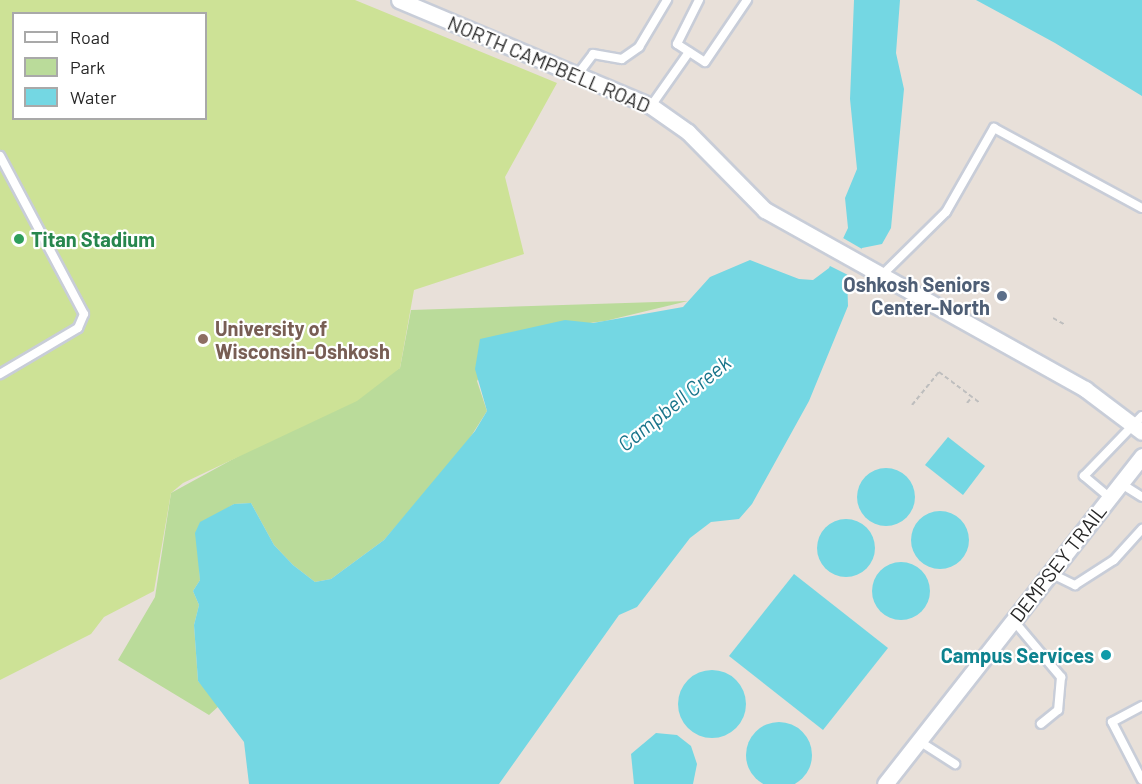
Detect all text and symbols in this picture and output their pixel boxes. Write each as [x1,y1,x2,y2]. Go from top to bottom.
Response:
street label: NORTH CAMPBELL ROAD [444,10,654,118]
legend [12,12,207,120]
text: Road [70,26,110,48]
text: Park [70,56,105,78]
text: Water [70,86,117,108]
place label: Titan Stadium [31,227,155,251]
marker: Titan Stadium [12,232,26,246]
place label: Oshkosh Seniors Center-North [843,272,990,319]
marker: Oshkosh Seniors Center-North [995,289,1009,303]
place label: University of Wisconsin-Oshkosh [215,316,390,363]
marker: University of Wisconsin-Oshkosh [196,332,210,346]
water label: Campbell Creek [612,350,736,456]
street label: DEMPSEY TRAIL [1005,499,1111,627]
place label: Campus Services [941,643,1094,667]
marker: Campus Services [1099,648,1113,662]

